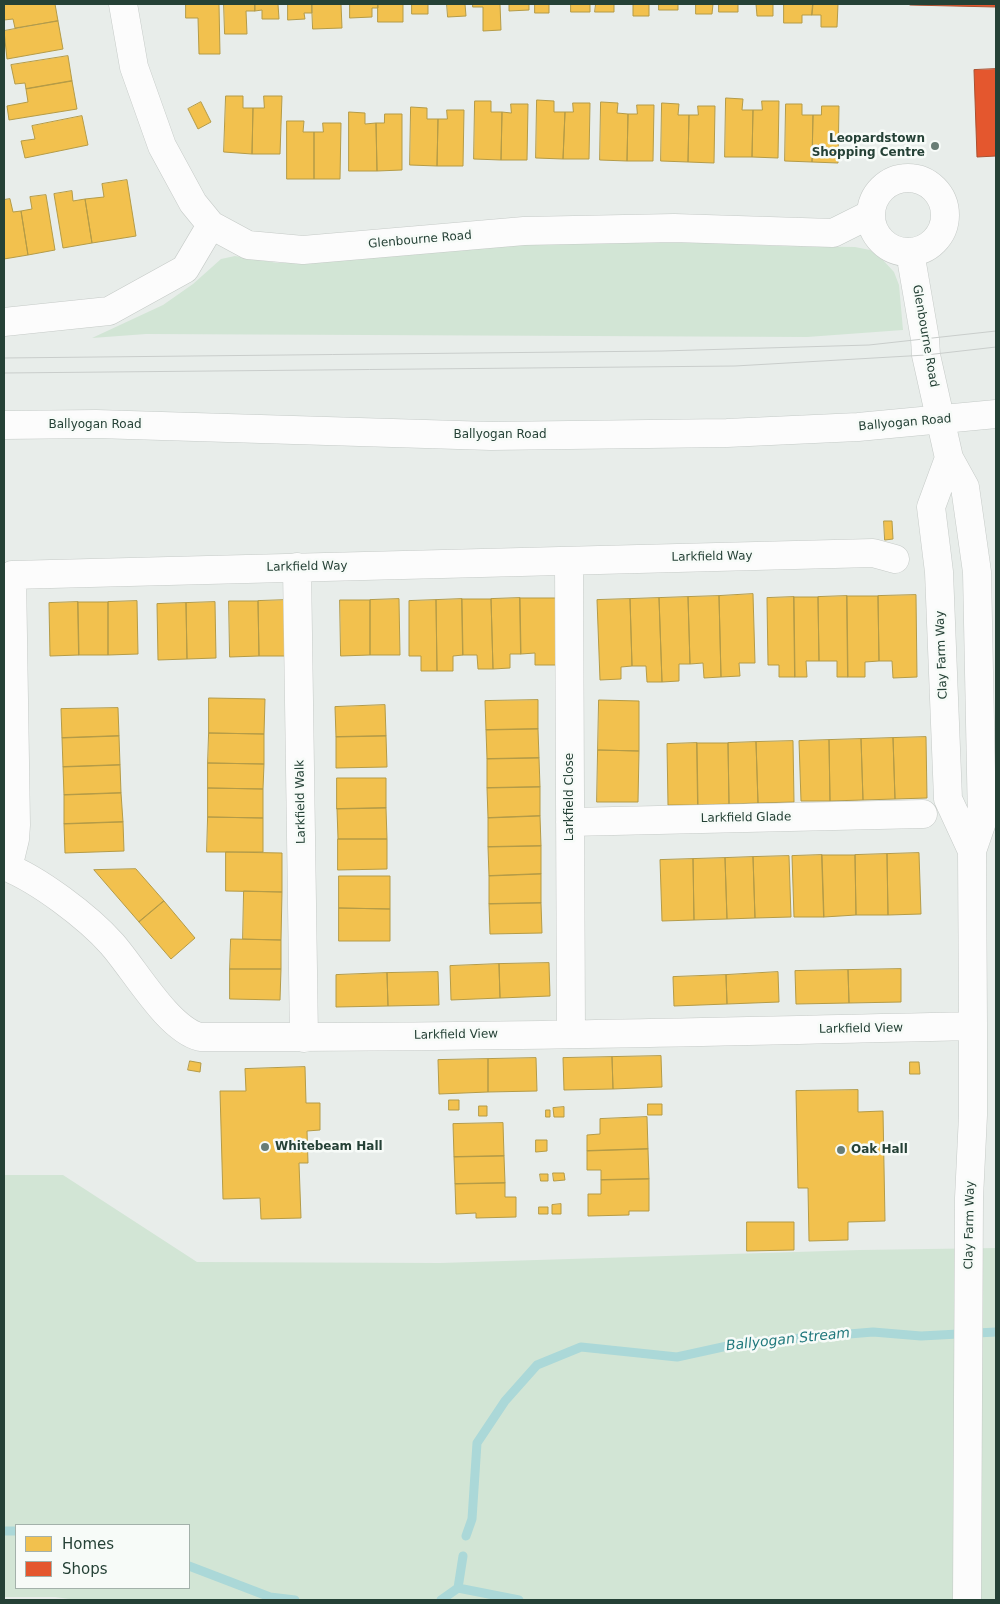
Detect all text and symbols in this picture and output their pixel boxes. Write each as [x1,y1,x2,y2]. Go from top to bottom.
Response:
place label: Leopardstown Shopping Centre [812,132,925,160]
marker: Leopardstown Shopping Centre [929,140,941,152]
street label: Glenbourne Road [368,228,472,252]
street label: Glenbourne Road [909,284,941,388]
street label: Ballyogan Road [858,412,952,434]
street label: Ballyogan Road [48,418,142,432]
street label: Ballyogan Road [453,428,547,442]
street label: Larkfield Way [671,549,753,565]
street label: Larkfield Way [266,559,348,575]
street label: Clay Farm Way [933,610,951,700]
street label: Larkfield Close [563,753,577,841]
street label: Larkfield Walk [293,760,309,844]
street label: Larkfield Glade [701,810,791,826]
street label: Larkfield View [819,1021,903,1037]
street label: Larkfield View [414,1027,498,1043]
place label: Whitebeam Hall [275,1140,383,1154]
marker: Whitebeam Hall [259,1141,271,1153]
place label: Oak Hall [851,1143,908,1157]
marker: Oak Hall [835,1144,847,1156]
street label: Clay Farm Way [962,1180,978,1270]
water label: Ballyogan Stream [725,1325,851,1355]
legend [15,1524,190,1589]
text: Homes [62,1535,114,1553]
text: Shops [62,1560,108,1578]

